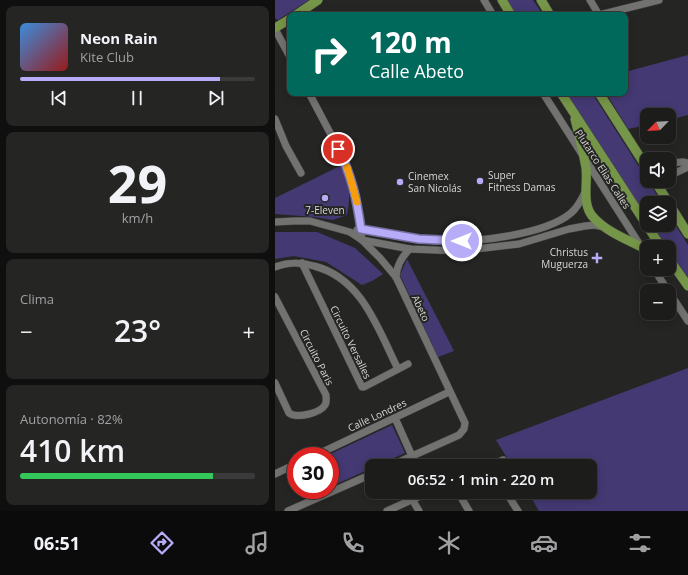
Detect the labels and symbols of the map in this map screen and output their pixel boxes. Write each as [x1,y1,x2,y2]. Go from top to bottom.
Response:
north arrow [640,108,676,144]
street label: Plutarco Elias Calles [572,127,634,212]
pin [321,132,355,166]
place label: Super Fitness Damas [488,168,556,194]
place label: Cinemex San Nicolás [408,169,462,195]
marker: Super Fitness Damas [475,176,485,186]
marker: Cinemex San Nicolás [395,177,405,187]
marker: 7-Eleven [320,193,330,203]
place label: 7-Eleven [305,203,345,217]
position arrow [441,220,483,262]
place label: Christus Muguerza [541,245,588,271]
marker: Christus Muguerza [591,252,603,264]
street label: Abeto [409,293,433,323]
street label: Circuito Versalles [327,303,375,381]
street label: Circuito Paris [297,326,337,388]
street label: Calle Londres [345,395,409,435]
speed limit sign: 30 [287,447,339,499]

